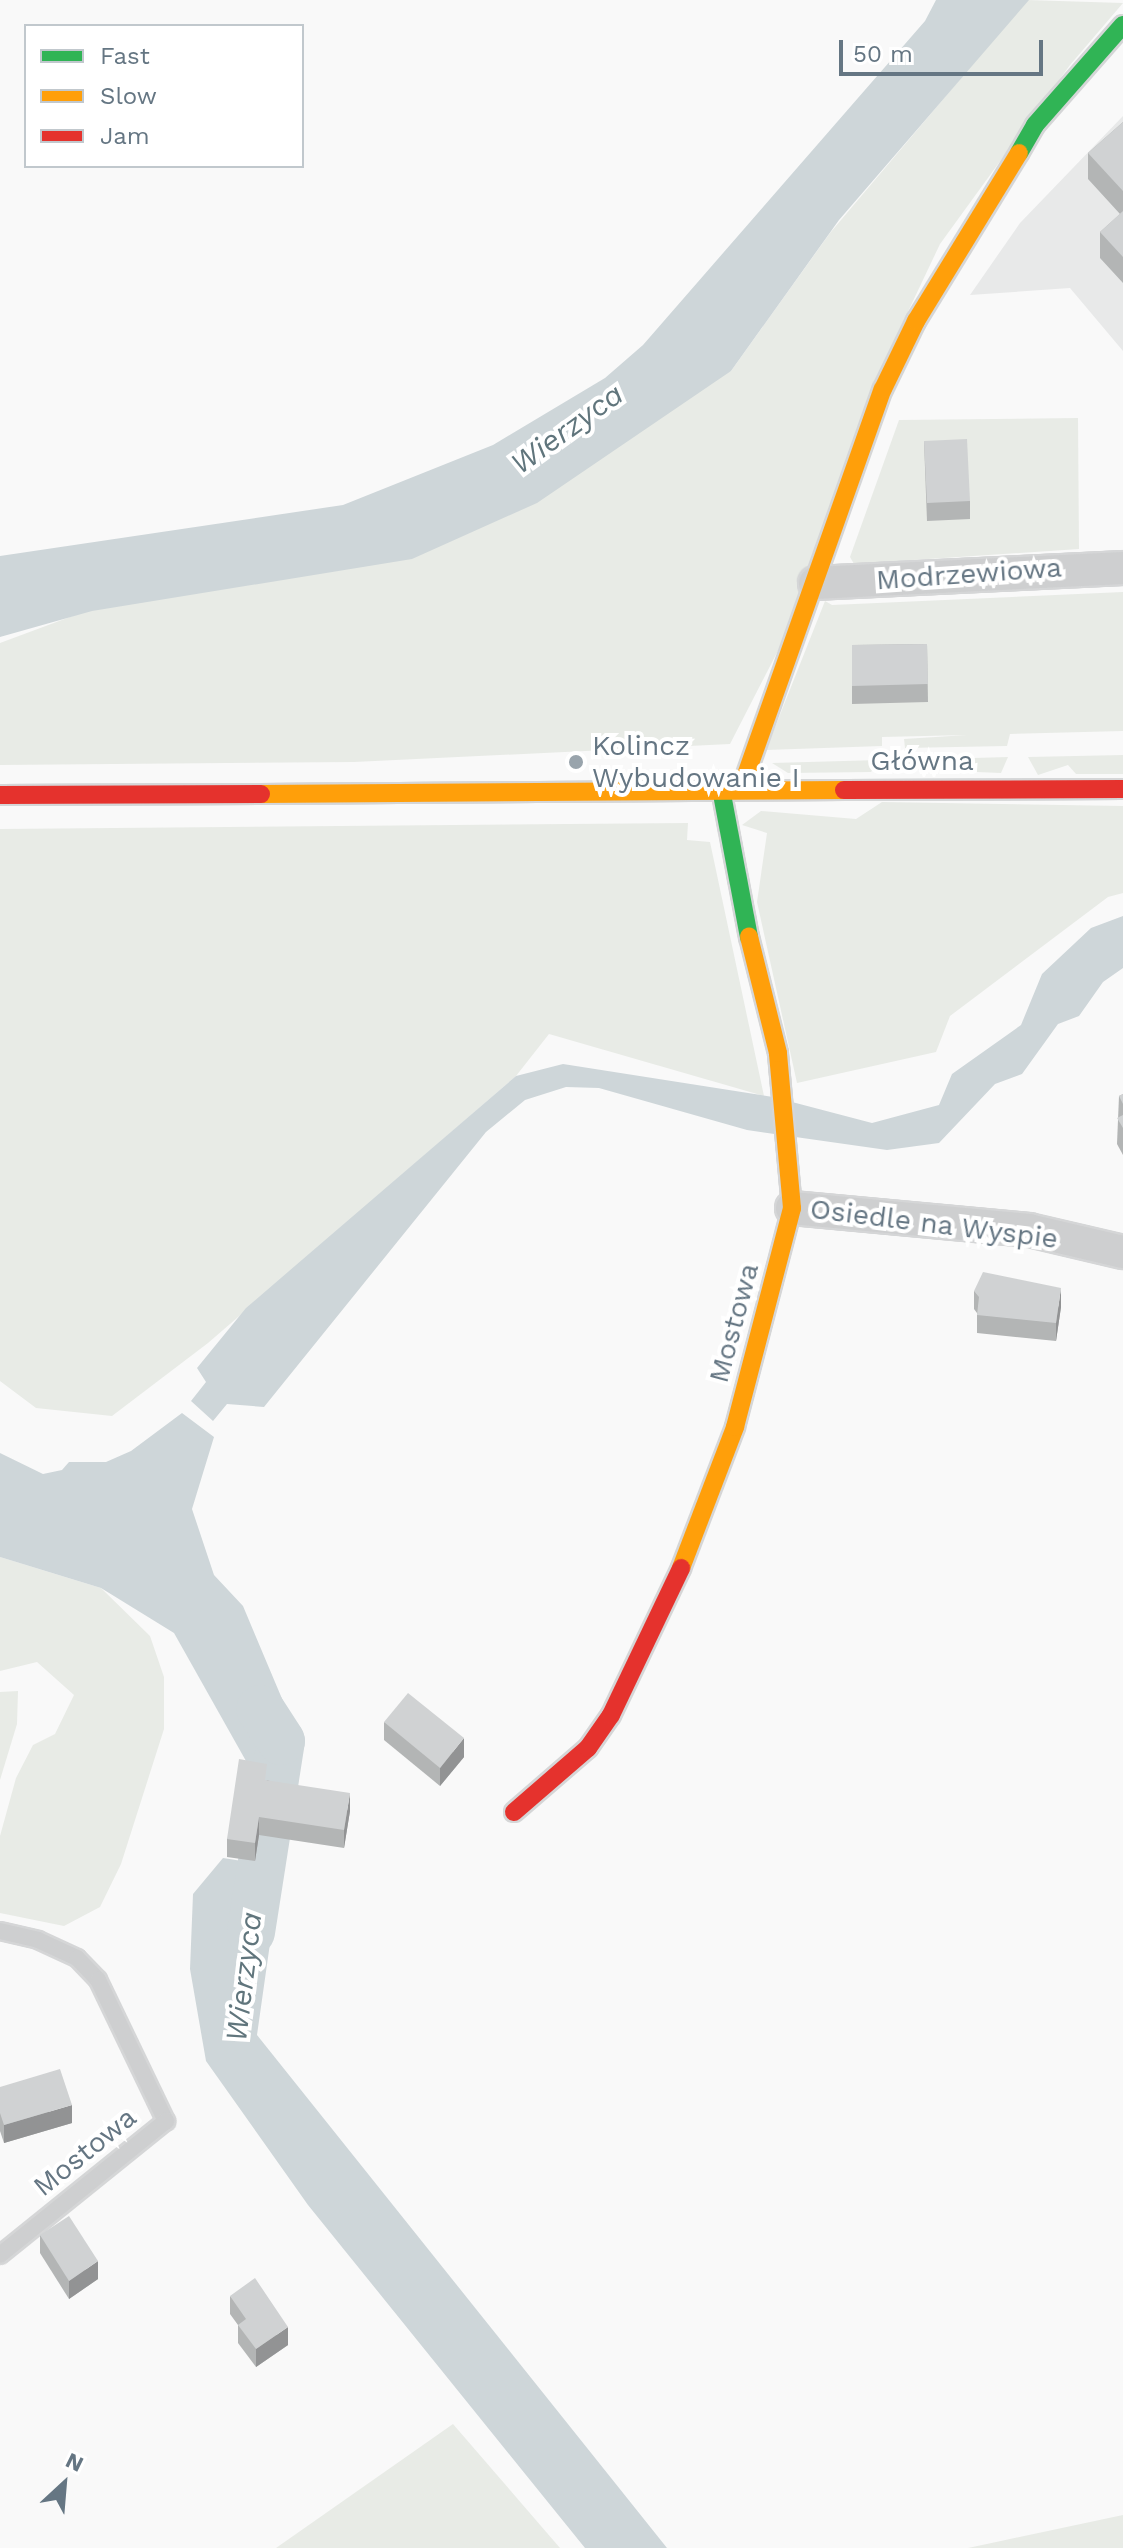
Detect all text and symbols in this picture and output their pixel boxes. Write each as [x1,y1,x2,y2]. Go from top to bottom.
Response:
legend [24,24,304,168]
scale bar [843,24,1047,74]
text: 50 m [853,40,913,68]
text: Fast [100,42,150,70]
text: Slow [100,82,157,110]
text: Jam [100,122,150,150]
water label: Wierzyca [504,376,630,482]
street label: Modrzewiowa [875,551,1063,597]
place label: Kolincz Wybudowanie I [592,729,800,795]
street label: Główna [870,744,974,778]
marker: Kolincz Wybudowanie I [567,753,585,771]
street label: Osiedle na Wyspie [808,1192,1060,1256]
street label: Mostowa [702,1260,766,1386]
water label: Wierzyca [218,1910,270,2044]
street label: Mostowa [27,2100,143,2204]
north arrow [24,2444,104,2524]
text: N [62,2447,88,2477]

